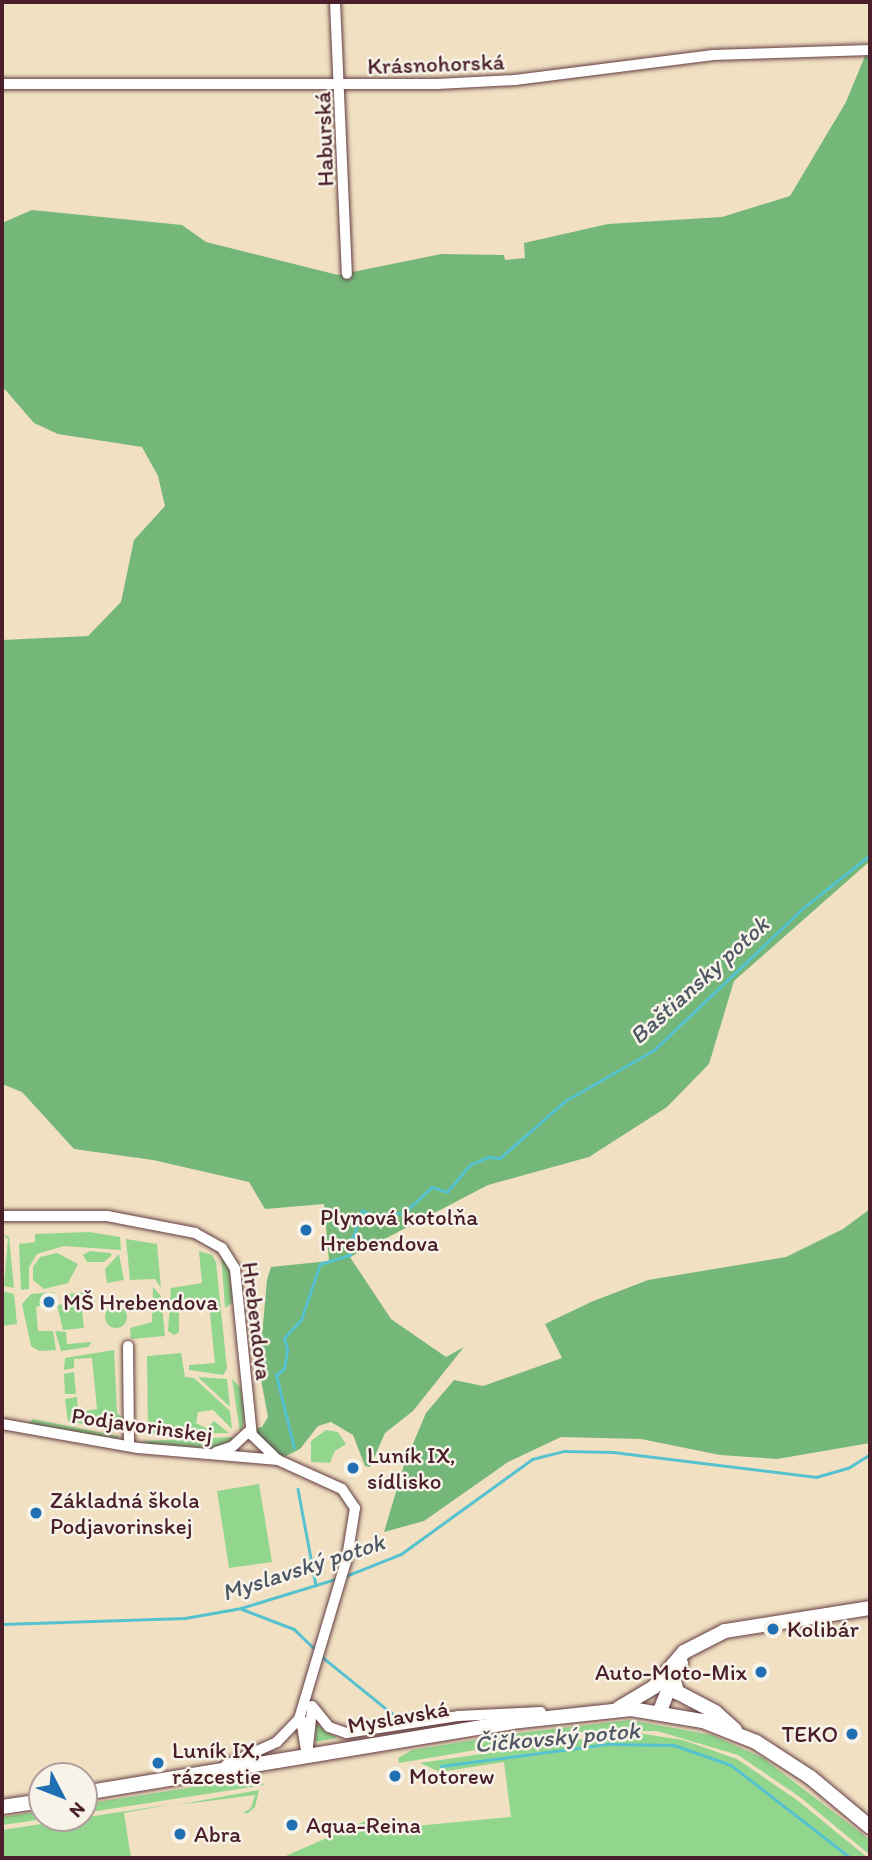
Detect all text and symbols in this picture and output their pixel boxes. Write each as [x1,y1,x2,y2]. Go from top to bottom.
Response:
street label: Krásnohorská [367,48,505,80]
street label: Haburská [309,91,339,187]
water label: Baštiansky potok [623,910,775,1050]
place label: Plynová kotolňa Hrebendova [320,1203,478,1257]
marker: Plynová kotolňa Hrebendova [298,1222,314,1238]
street label: Hrebendova [236,1260,278,1382]
place label: MŠ Hrebendova [63,1288,218,1316]
marker: MŠ Hrebendova [41,1294,57,1310]
street label: Podjavorinskej [70,1401,214,1449]
place label: Luník IX, sídlisko [367,1441,456,1495]
marker: Luník IX, sídlisko [345,1460,361,1476]
place label: Základná škola Podjavorinskej [50,1486,200,1540]
marker: Základná škola Podjavorinskej [28,1505,44,1521]
water label: Myslavský potok [218,1527,388,1607]
place label: Kolibár [787,1615,859,1643]
marker: Kolibár [765,1621,781,1637]
place label: Auto-Moto-Mix [595,1658,747,1686]
marker: Auto-Moto-Mix [753,1664,769,1680]
street label: Myslavská [345,1695,451,1739]
water label: Čičkovský potok [473,1715,641,1759]
place label: TEKO [781,1720,838,1748]
marker: TEKO [844,1726,860,1742]
place label: Luník IX, rázcestie [172,1736,261,1790]
marker: Luník IX, rázcestie [150,1755,166,1771]
north arrow [28,1762,98,1832]
place label: Motorew [409,1762,494,1790]
marker: Motorew [387,1768,403,1784]
text: N [65,1798,90,1823]
place label: Aqua-Reina [306,1811,421,1839]
marker: Aqua-Reina [284,1817,300,1833]
place label: Abra [194,1820,241,1848]
marker: Abra [172,1826,188,1842]

